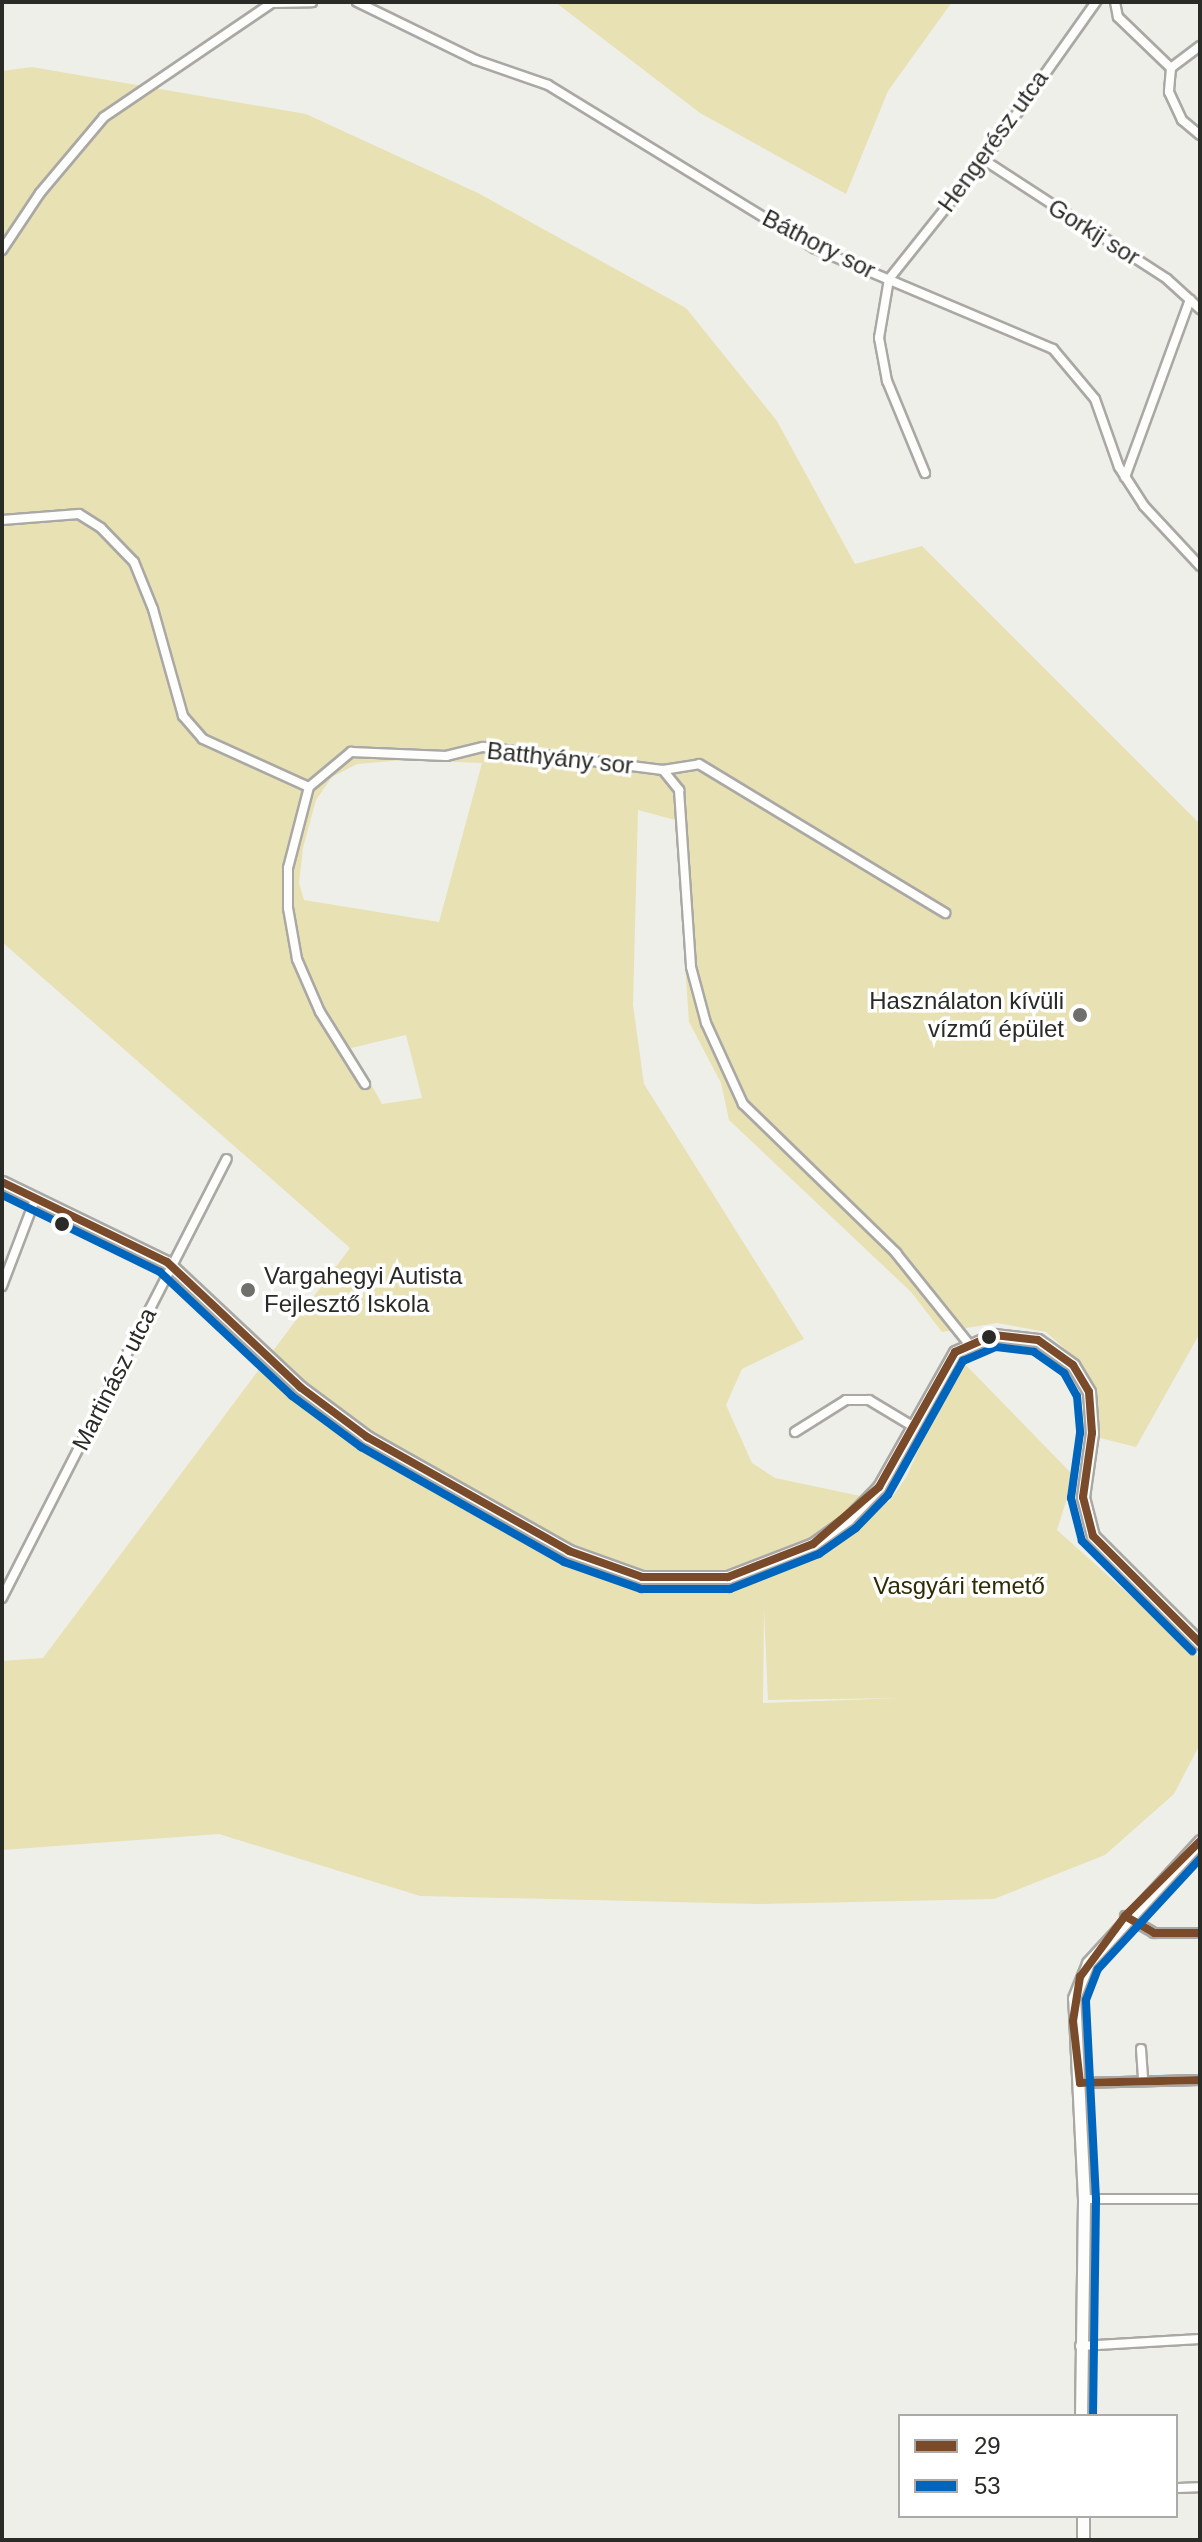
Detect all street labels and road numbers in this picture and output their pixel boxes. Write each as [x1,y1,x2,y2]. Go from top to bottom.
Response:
street label: Hengerész utca [932,65,1054,217]
street label: Gorkij sor [1043,193,1145,271]
street label: Báthory sor [758,203,880,285]
street label: Batthyány sor [486,736,634,780]
street label: Martinász utca [66,1303,162,1455]

